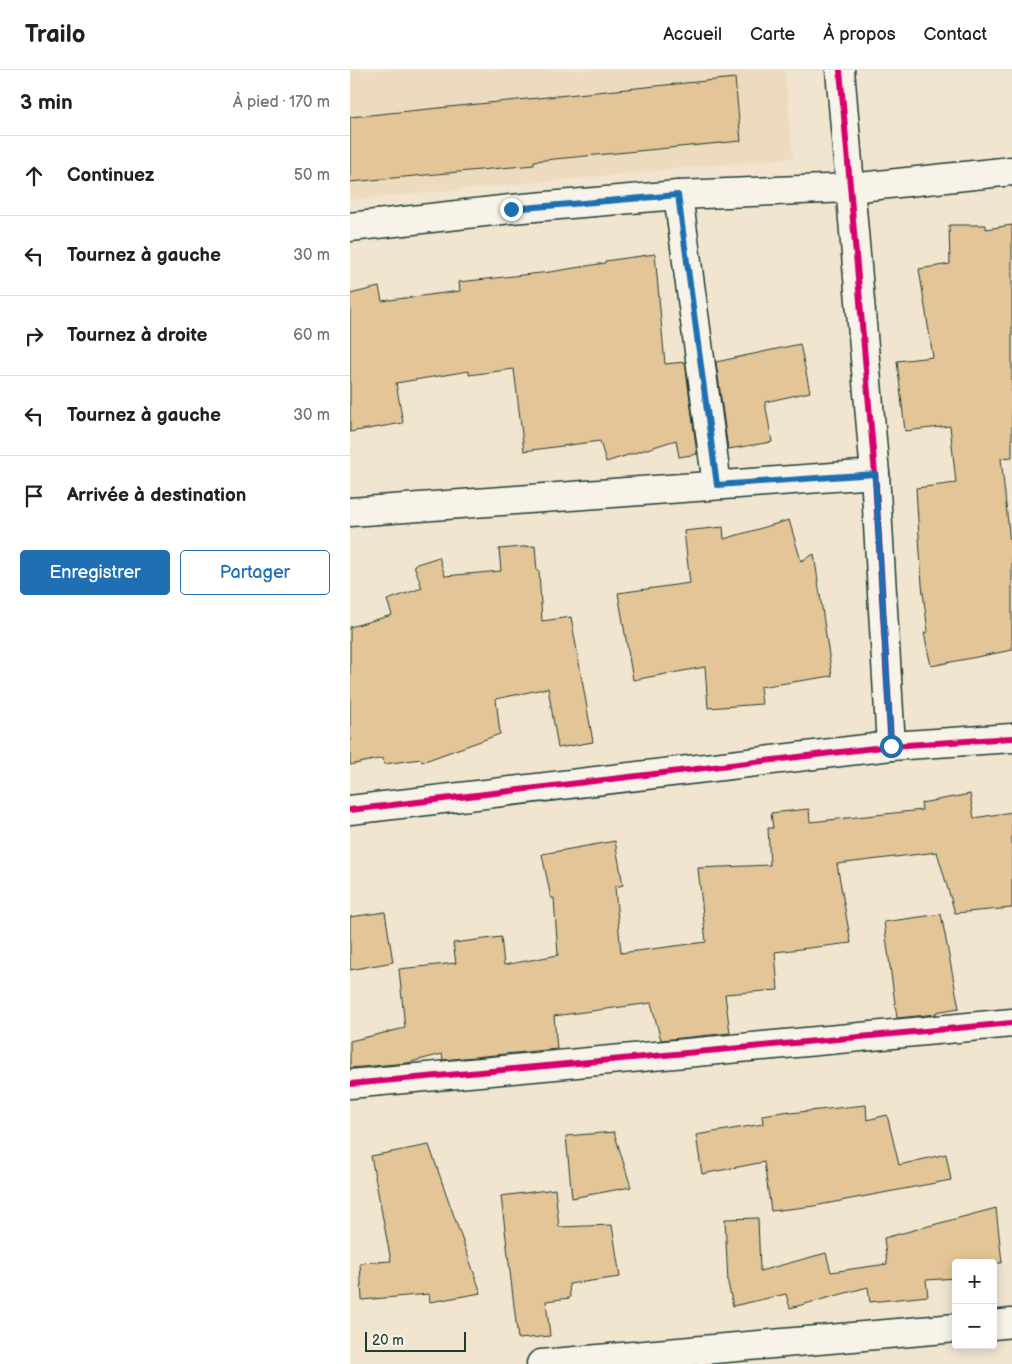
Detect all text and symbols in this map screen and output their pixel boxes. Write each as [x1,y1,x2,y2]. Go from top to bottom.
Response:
text: Trailo [25,20,85,49]
text: Accueil [663,24,722,45]
text: Carte [750,24,795,45]
text: À propos [823,24,896,45]
text: Contact [924,24,987,45]
text: 3 min [20,90,73,115]
text: À pied · 170 m [233,93,330,112]
icon: ahead [20,162,48,190]
text: Continuez [67,164,154,187]
text: 50 m [294,166,330,185]
route end [500,198,523,221]
icon: left [20,242,48,270]
text: Tournez à gauche [67,244,221,267]
text: 30 m [293,246,330,265]
icon: right [20,322,48,350]
text: Tournez à droite [67,324,208,347]
text: 60 m [293,326,330,345]
icon: left [20,402,48,430]
text: Tournez à gauche [67,404,221,427]
text: 30 m [293,406,330,425]
icon: arrive [20,482,48,510]
text: Arrivée à destination [67,484,246,507]
button: Enregistrer [20,550,170,595]
button: Partager [180,550,330,595]
route start [880,735,903,758]
map controls [952,1259,997,1349]
button: + [952,1259,997,1304]
button: − [952,1304,997,1349]
scale bar [365,1329,466,1352]
text: 20 m [372,1332,404,1349]

